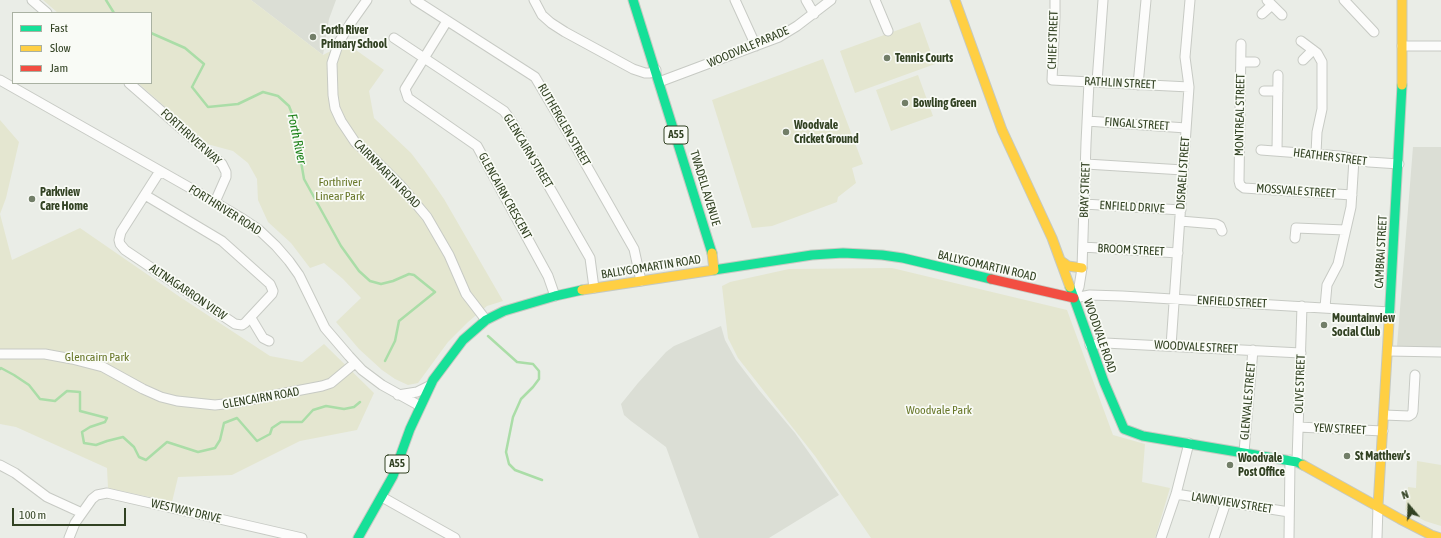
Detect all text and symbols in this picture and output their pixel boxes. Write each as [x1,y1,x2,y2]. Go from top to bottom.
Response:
street label: CHIEF STREET [1045,10,1061,70]
legend [12,12,152,84]
text: Fast [50,21,68,35]
place label: Forth River Primary School [321,23,387,51]
street label: WOODVALE PARADE [705,23,791,71]
marker: Forth River Primary School [308,32,318,42]
text: Slow [50,41,71,55]
place label: Tennis Courts [895,51,953,65]
marker: Tennis Courts [882,53,892,63]
text: Jam [50,61,68,75]
street label: RATHLIN STREET [1084,74,1156,92]
street label: MONTREAL STREET [1232,74,1248,156]
street label: RUTHERGLEN STREET [535,81,593,169]
place label: Bowling Green [913,96,976,110]
marker: Bowling Green [900,98,910,108]
street label: FORTHRIVER WAY [158,106,224,168]
street label: GLENCAIRN STREET [500,111,556,191]
water label: Forth River [284,112,310,166]
street label: FINGAL STREET [1104,115,1170,133]
place label: Woodvale Cricket Ground [794,118,859,146]
road number: A55 [664,126,688,144]
marker: Woodvale Cricket Ground [781,127,791,137]
street label: DISRAELI STREET [1173,136,1193,210]
street label: CAIRNMARTIN ROAD [351,137,423,211]
street label: HEATHER STREET [1292,145,1368,169]
street label: TWADELL AVENUE [687,148,723,228]
street label: GLENCAIRN CRESCENT [475,150,535,242]
street label: BRAY STREET [1077,162,1093,218]
park label: Forthriver Linear Park [315,175,365,203]
street label: MOSSVALE STREET [1256,181,1336,201]
street label: FORTHRIVER ROAD [186,182,264,238]
place label: Parkview Care Home [40,185,88,213]
marker: Parkview Care Home [27,194,37,204]
street label: ENFIELD DRIVE [1099,198,1165,216]
street label: CAMBRAI STREET [1372,215,1390,289]
street label: BROOM STREET [1097,241,1165,259]
street label: BALLYGOMARTIN ROAD [936,248,1038,284]
street label: BALLYGOMARTIN ROAD [600,252,702,282]
street label: ALTNAGARRON VIEW [147,261,229,323]
street label: ENFIELD STREET [1197,293,1267,311]
street label: WOODVALE ROAD [1081,297,1119,375]
place label: Mountainview Social Club [1332,311,1395,339]
marker: Mountainview Social Club [1319,320,1329,330]
street label: WOODVALE STREET [1154,338,1238,356]
park label: Glencairn Park [65,350,129,364]
street label: OLIVE STREET [1292,354,1308,414]
street label: GLENVALE STREET [1237,362,1259,440]
street label: GLENCAIRN ROAD [221,384,301,412]
park label: Woodvale Park [906,403,972,417]
street label: YEW STREET [1313,420,1367,438]
place label: St Matthew’s [1355,449,1410,463]
place label: Woodvale Post Office [1238,451,1285,479]
marker: St Matthew’s [1342,451,1352,461]
road number: A55 [385,455,409,473]
marker: Woodvale Post Office [1225,460,1235,470]
north arrow [1389,486,1429,526]
text: N [1400,488,1410,501]
street label: LAWNVIEW STREET [1190,489,1274,517]
street label: WESTWAY DRIVE [149,496,223,526]
scale bar [14,500,128,526]
text: 100 m [19,508,46,522]

